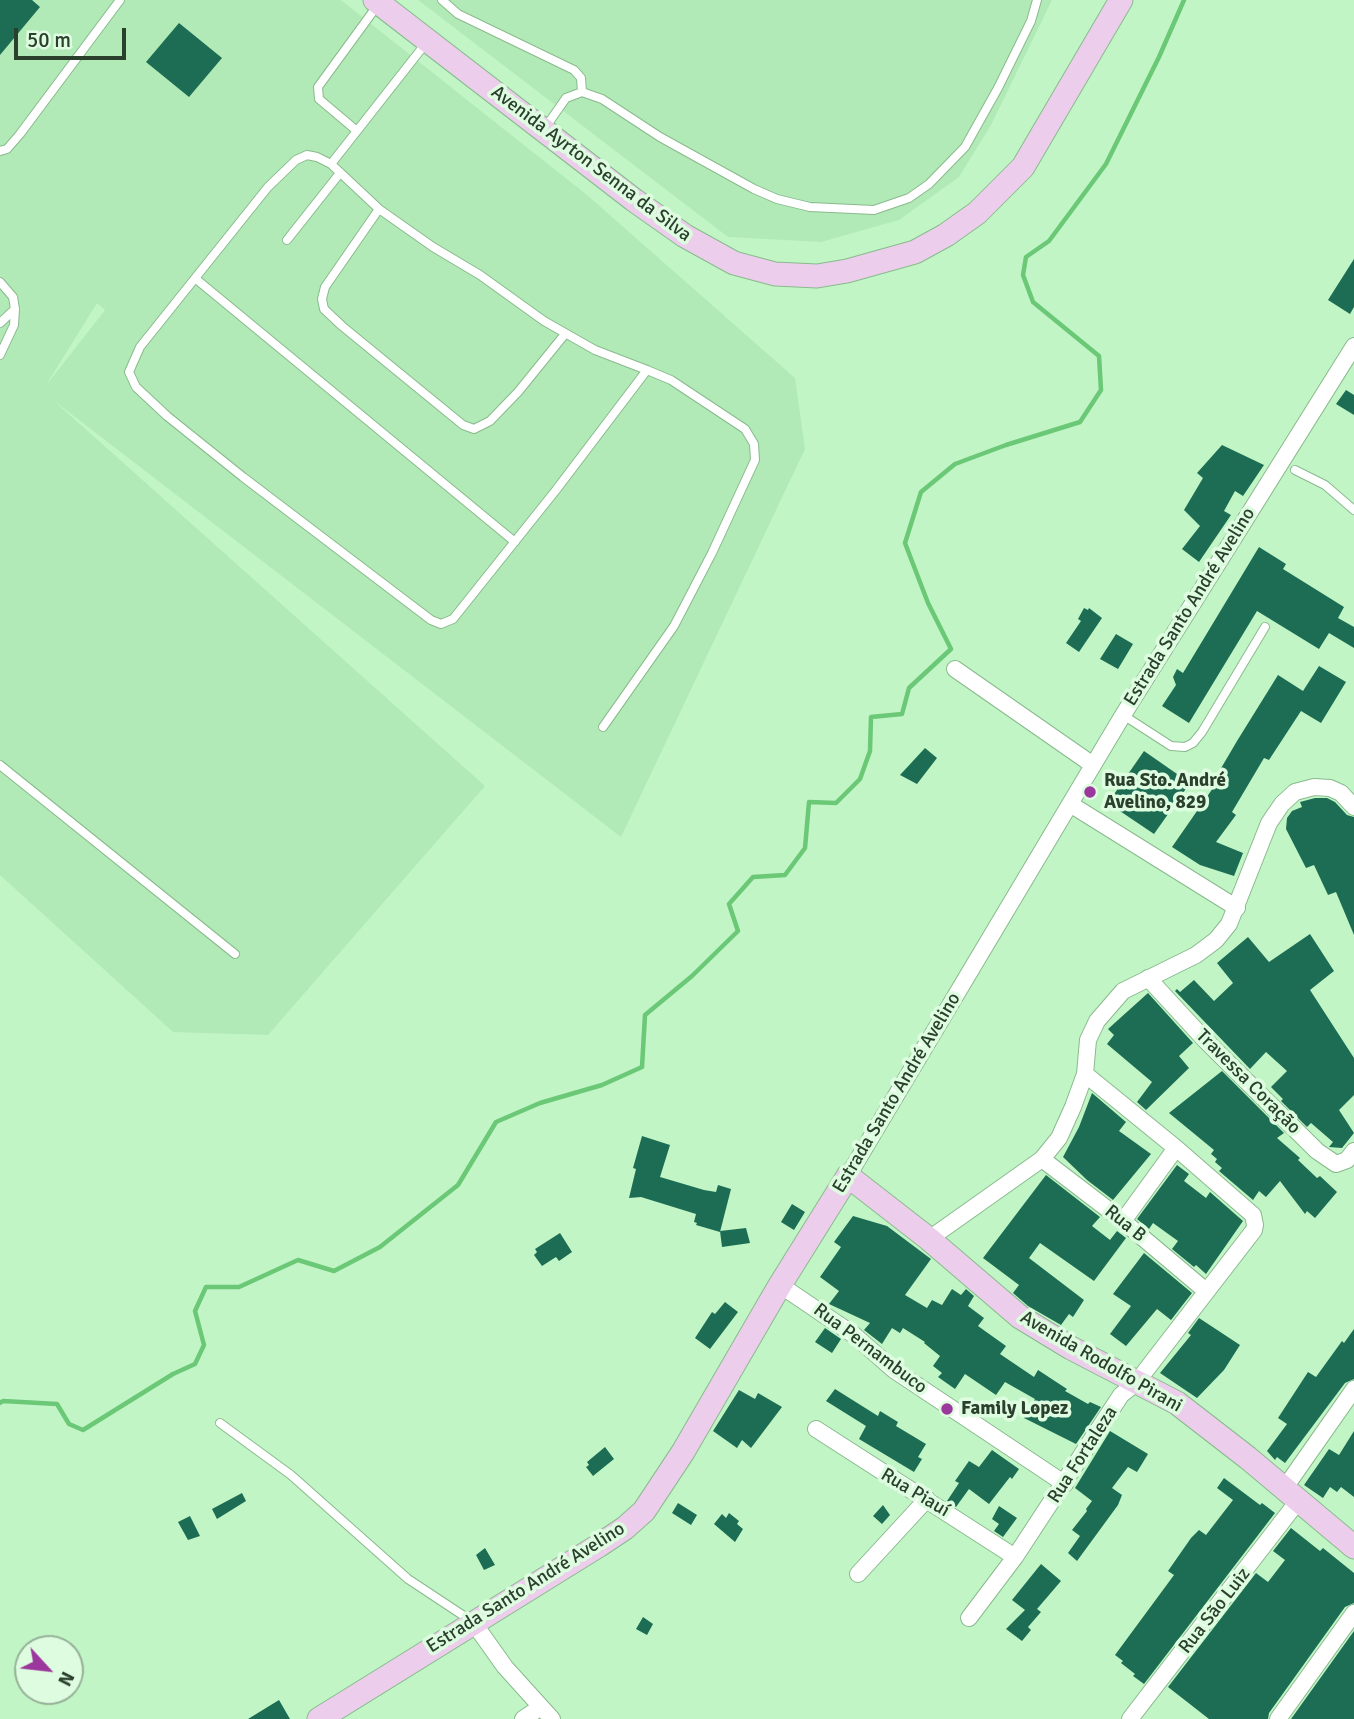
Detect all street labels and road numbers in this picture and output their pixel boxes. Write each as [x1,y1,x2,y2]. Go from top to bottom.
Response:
street label: Avenida Ayrton Senna da Silva [486,81,696,247]
street label: Estrada Santo André Avelino [1120,504,1260,710]
street label: Estrada Santo André Avelino [828,989,966,1197]
street label: Travessa Coração [1191,1025,1305,1139]
street label: Rua B [1100,1200,1150,1248]
street label: Rua Pernambuco [809,1299,931,1399]
street label: Avenida Rodolfo Pirani [1016,1306,1186,1418]
street label: Rua Fortaleza [1043,1402,1123,1508]
street label: Rua Piauí [876,1464,954,1522]
street label: Estrada Santo André Avelino [423,1518,629,1658]
street label: Rua São Luiz [1174,1563,1256,1659]

